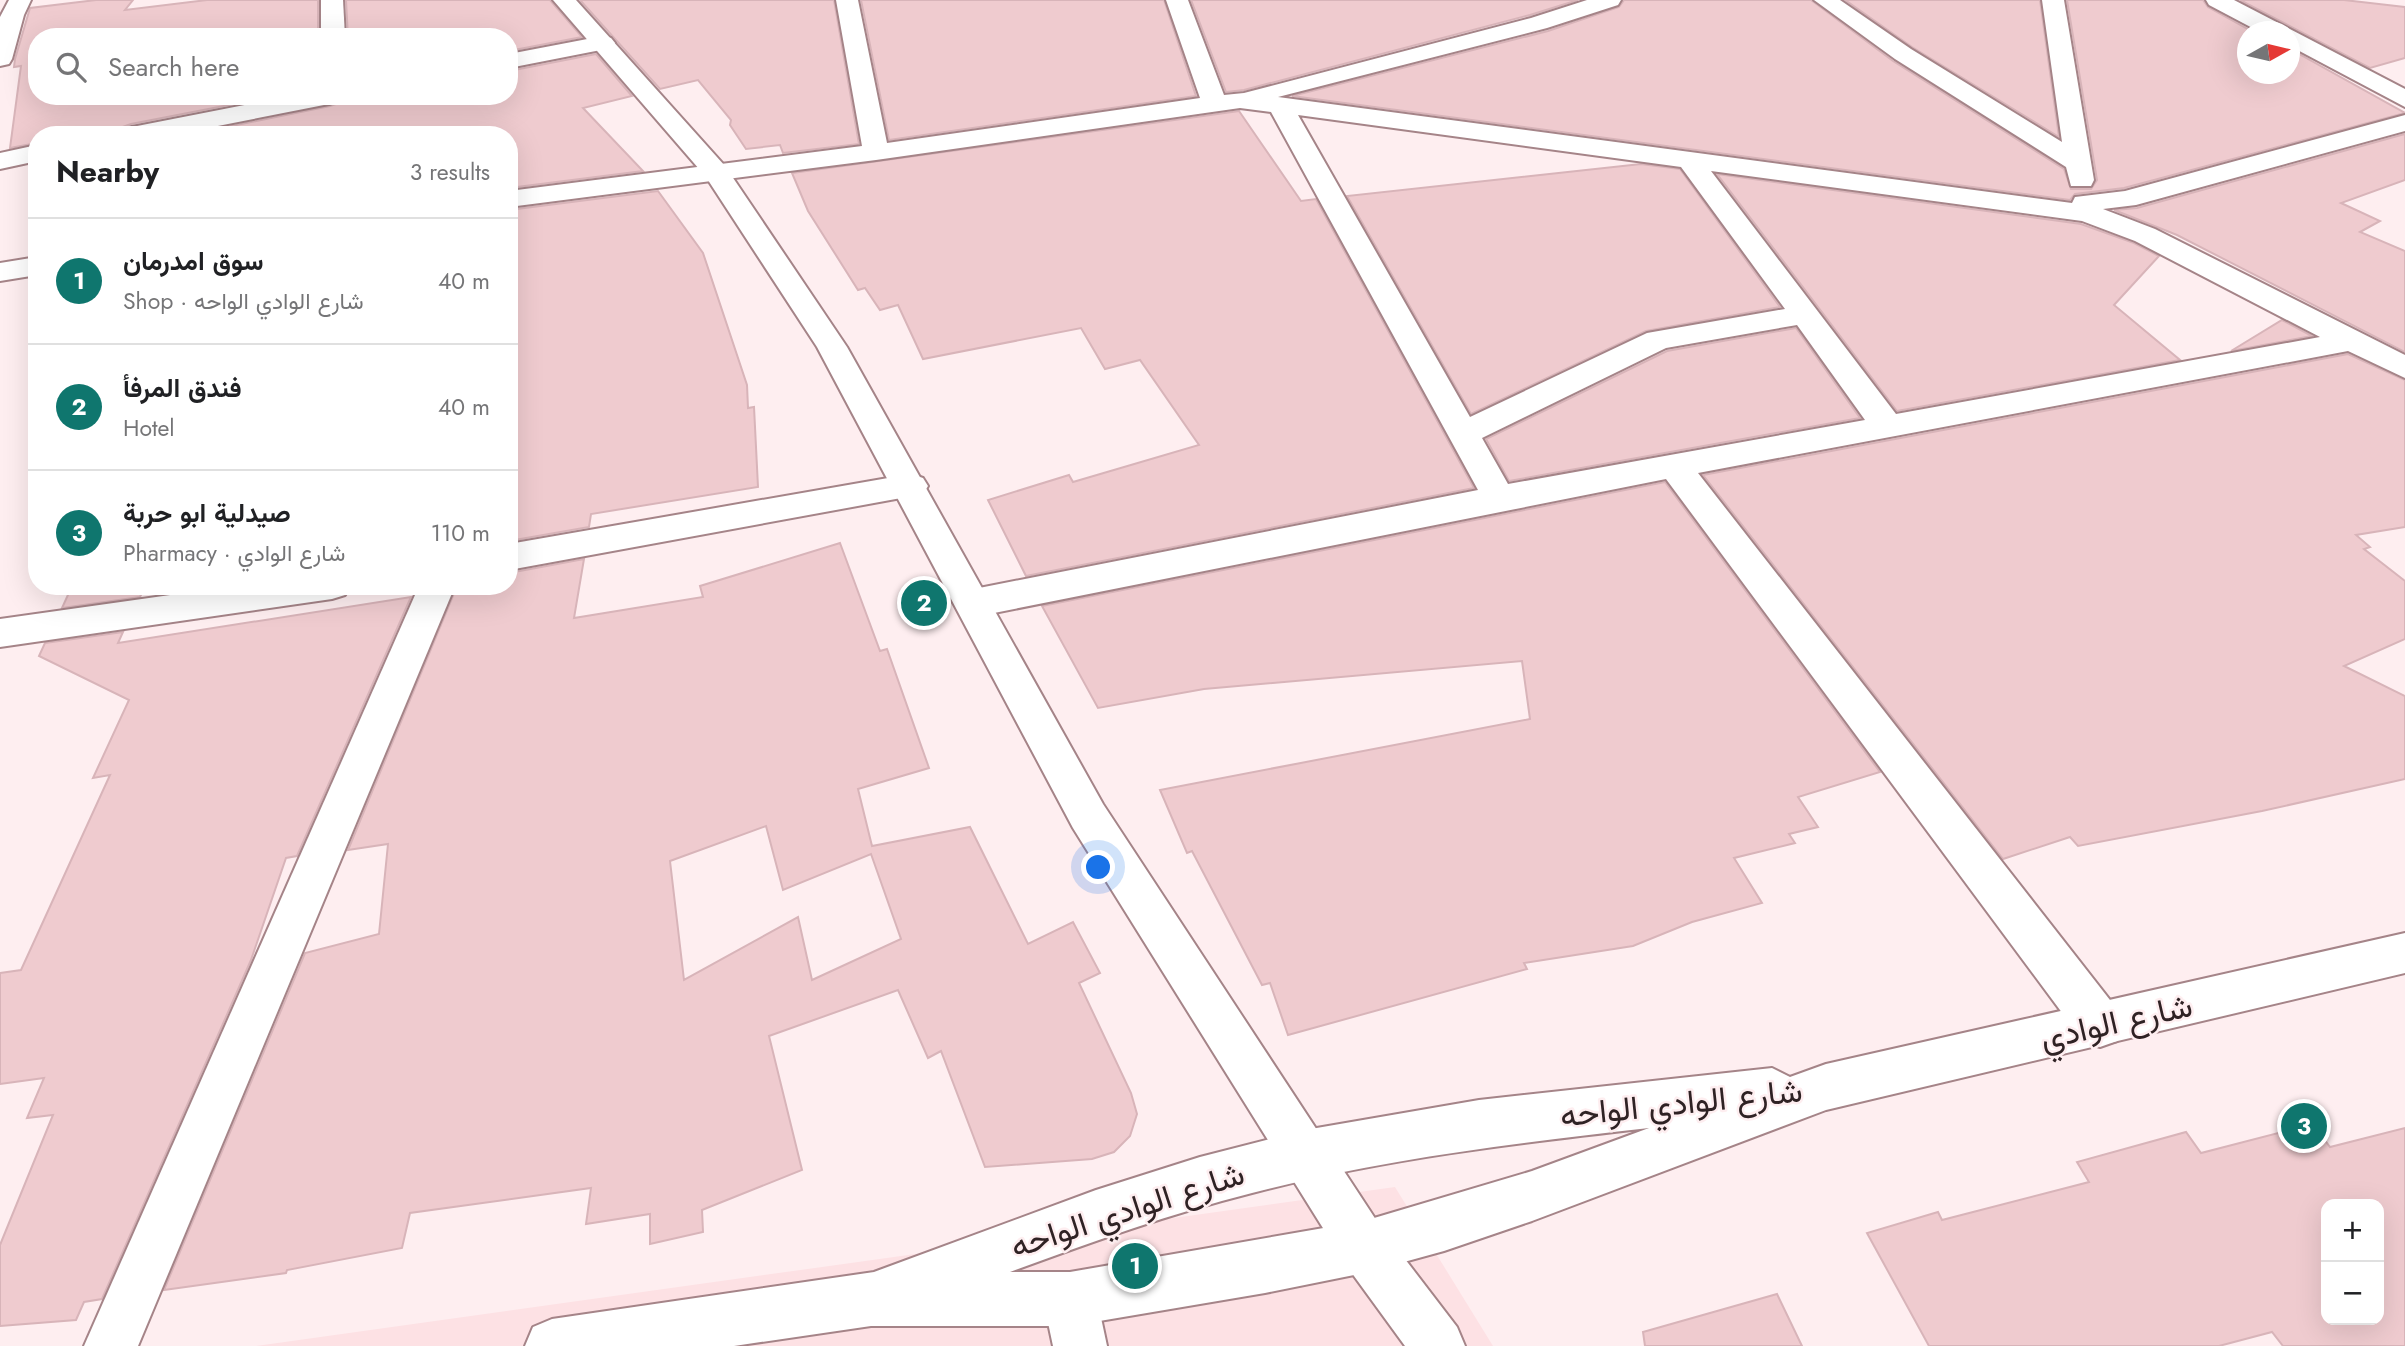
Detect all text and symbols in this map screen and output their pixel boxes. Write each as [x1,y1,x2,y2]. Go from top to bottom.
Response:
north arrow [2237,21,2300,84]
search box [28,28,518,105]
icon: search [52,48,90,86]
text: Search here [108,48,240,86]
text: Nearby [56,150,159,193]
text: 3 results [410,155,490,189]
text: سوق امدرمان [123,242,264,280]
text: 1 [73,264,85,298]
text: 40 m [438,264,490,298]
text: Shop · شارع الوادي الواحه [123,284,364,318]
text: فندق المرفأ [123,369,242,407]
text: 2 [71,390,87,424]
text: 40 m [438,390,490,424]
text: Hotel [123,411,175,445]
text: صيدلية ابو حربة [123,494,291,532]
text: 3 [72,516,86,550]
text: 110 m [431,516,490,550]
text: Pharmacy · شارع الوادي [123,536,345,570]
pin: 2 [901,577,947,629]
your location [1081,850,1115,884]
street label: شارع الوادي [2035,981,2198,1065]
street label: شارع الوادي الواحه [1558,1066,1805,1142]
pin: 3 [2281,1100,2327,1152]
street label: شارع الوادي الواحه [1004,1150,1251,1272]
map controls [2321,1199,2384,1325]
button: + [2321,1199,2384,1262]
pin: 1 [1112,1240,1158,1292]
button: − [2321,1262,2384,1325]

